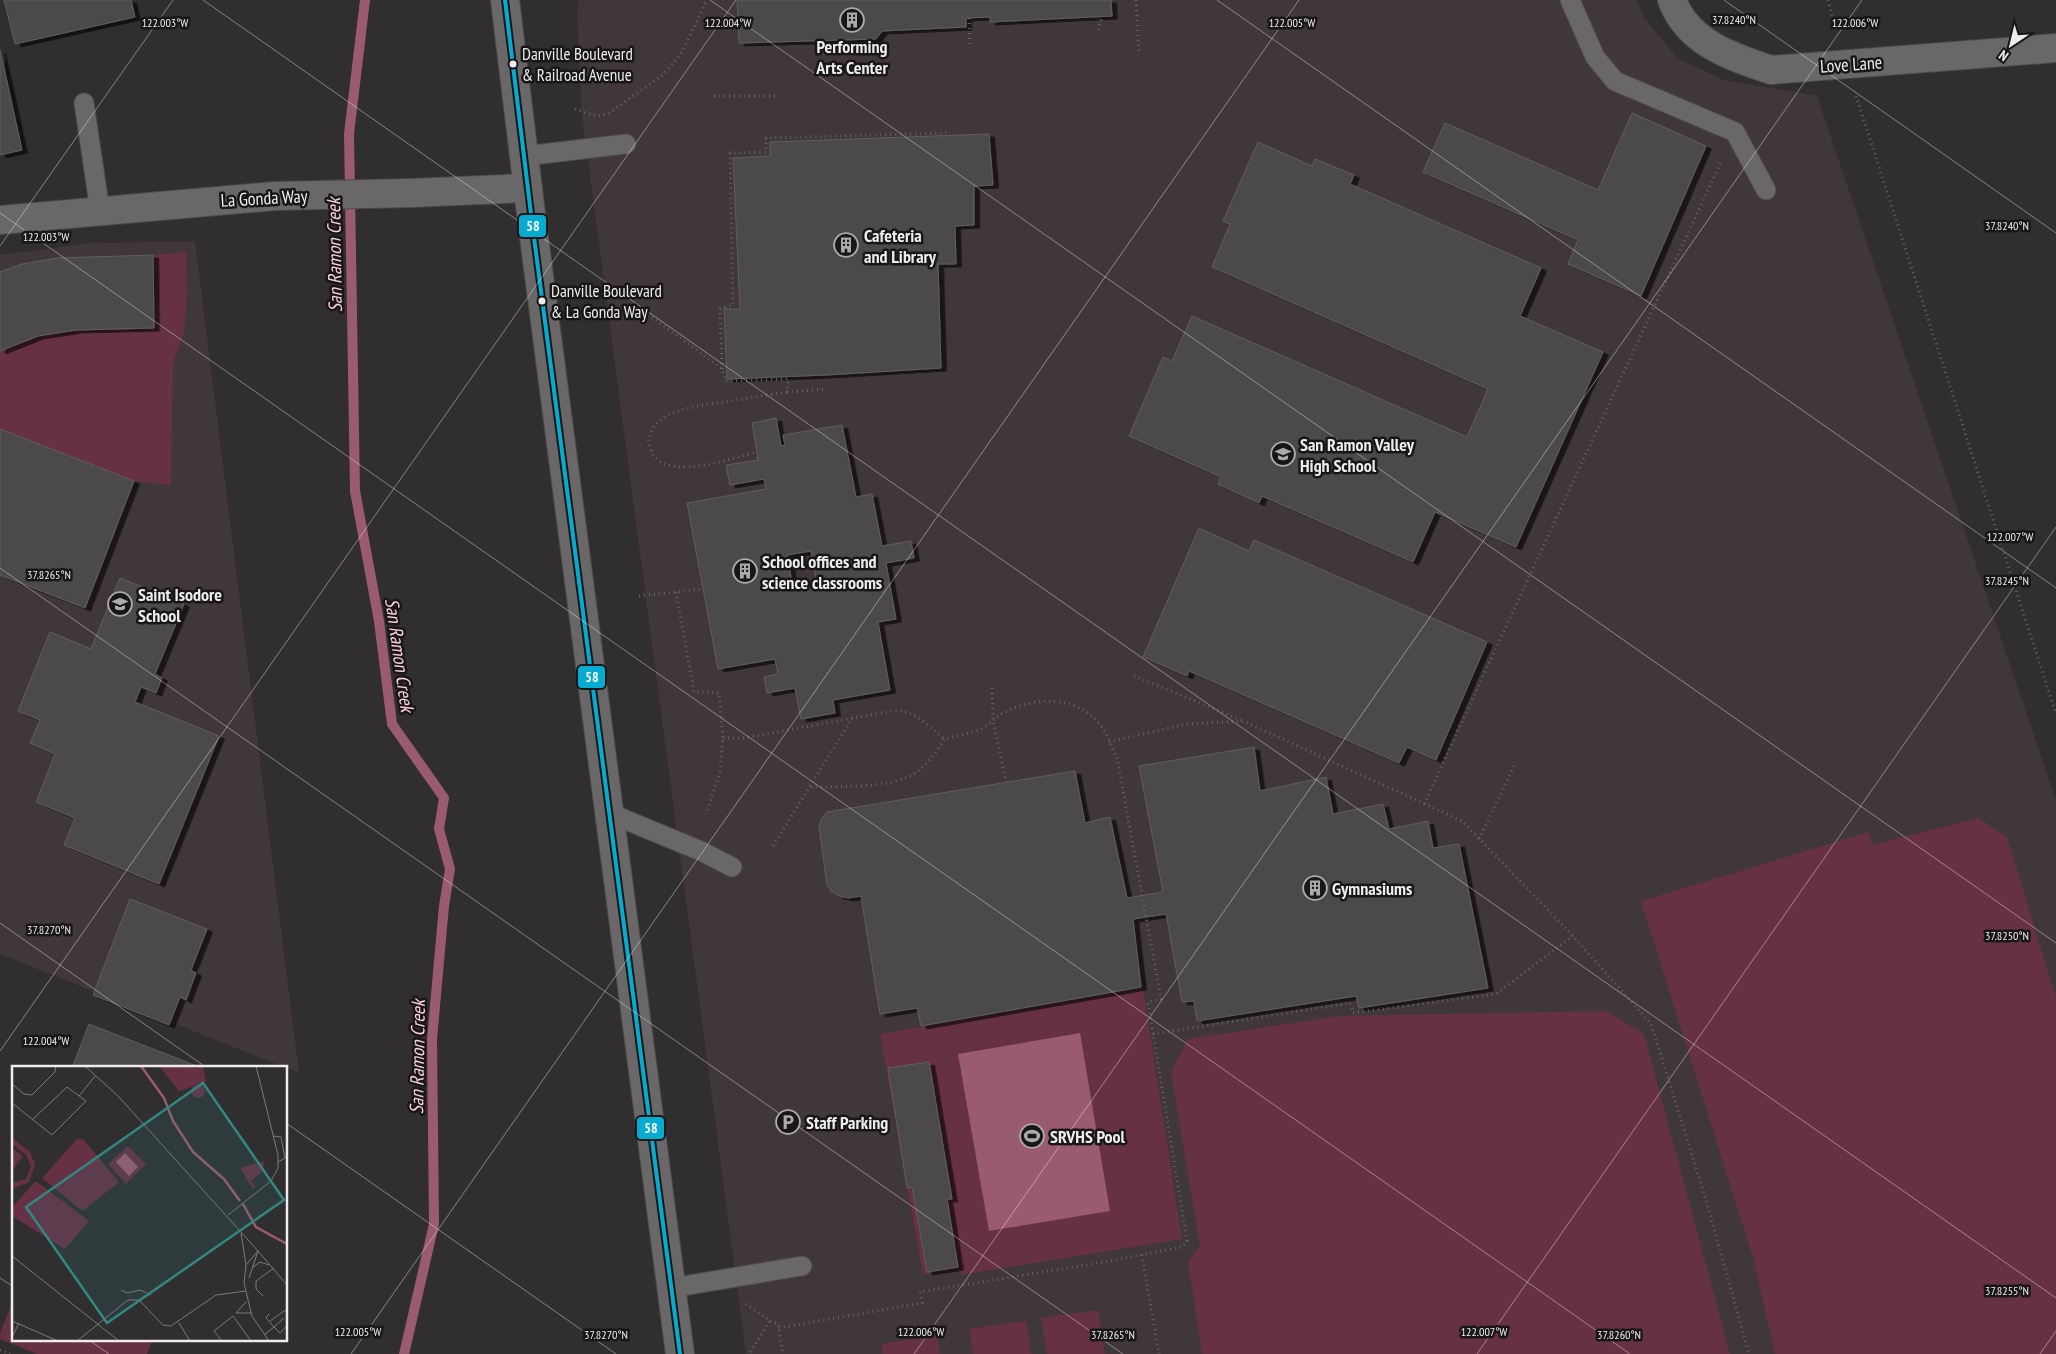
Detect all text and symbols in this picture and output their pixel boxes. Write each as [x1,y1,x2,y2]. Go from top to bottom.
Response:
building icon: Performing Arts Center [839,7,865,33]
text: 37.8240°N [1712,12,1756,27]
text: 122.003°W [142,15,188,30]
text: 122.004°W [705,15,751,30]
text: 122.005°W [1269,15,1315,30]
text: 122.006°W [1832,15,1878,30]
north arrow [1986,20,2036,70]
place label: Performing Arts Center [815,35,888,79]
place label: Danville Boulevard & Railroad Avenue [522,43,633,86]
text: N [1995,46,2012,65]
street label: Love Lane [1819,50,1883,78]
marker: Danville Boulevard & Railroad Avenue [508,59,518,69]
street label: La Gonda Way [220,184,308,212]
water label: San Ramon Creek [321,195,347,312]
line badge: 58 [518,214,547,238]
text: 58 [526,217,540,235]
text: 37.8240°N [1985,218,2029,233]
place label: Cafeteria and Library [864,224,937,268]
text: 122.003°W [23,229,69,244]
building icon: Cafeteria and Library [833,232,859,258]
place label: Danville Boulevard & La Gonda Way [551,280,662,323]
marker: Danville Boulevard & La Gonda Way [537,296,547,306]
place label: San Ramon Valley High School [1300,433,1415,477]
school or university icon: San Ramon Valley High School [1270,441,1296,467]
text: 122.007°W [1987,529,2033,544]
place label: School offices and science classrooms [762,550,882,594]
building icon: School offices and science classrooms [732,558,758,584]
text: 37.8265°N [27,567,71,582]
text: 37.8245°N [1985,573,2029,588]
place label: Saint Isodore School [138,583,222,627]
school or university icon: Saint Isodore School [107,591,133,617]
water label: San Ramon Creek [380,597,420,716]
line badge: 58 [577,665,606,689]
text: 58 [585,668,599,686]
building icon: Gymnasiums [1302,875,1328,901]
place label: Gymnasiums [1332,877,1412,900]
text: 37.8270°N [27,922,71,937]
text: 37.8250°N [1985,928,2029,943]
water label: San Ramon Creek [404,997,430,1114]
text: 122.004°W [23,1033,69,1048]
inset map [12,1066,288,1342]
parking icon: Staff Parking [775,1109,801,1135]
place label: Staff Parking [806,1111,888,1134]
line badge: 58 [636,1116,665,1140]
text: 58 [644,1119,658,1137]
sports icon: SRVHS Pool [1019,1123,1045,1149]
place label: SRVHS Pool [1050,1125,1126,1148]
text: 37.8255°N [1985,1283,2029,1298]
text: 122.005°W [335,1324,381,1339]
text: 122.006°W [898,1324,944,1339]
text: 122.007°W [1461,1324,1507,1339]
text: 37.8270°N [584,1327,628,1342]
text: 37.8265°N [1091,1327,1135,1342]
text: 37.8260°N [1597,1327,1641,1342]

